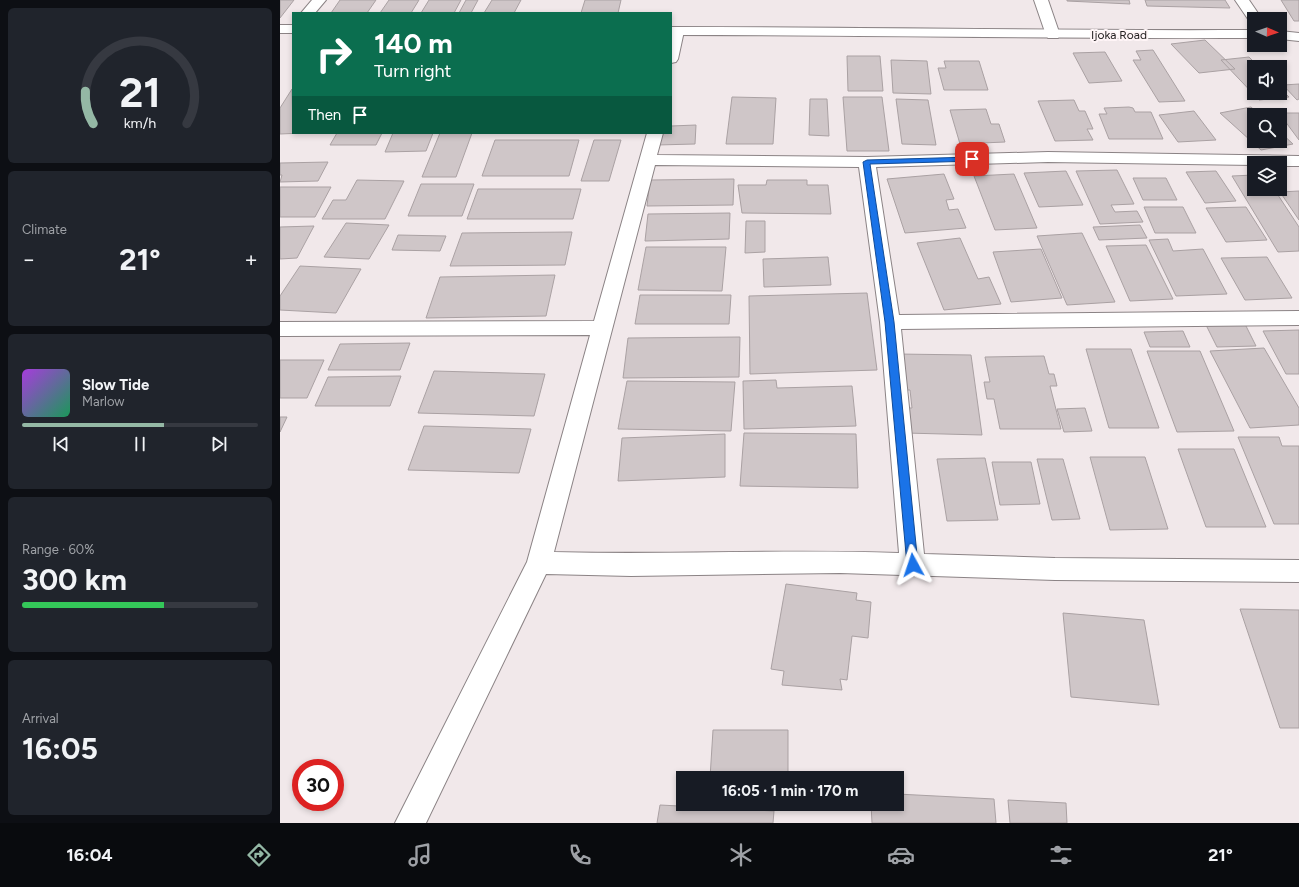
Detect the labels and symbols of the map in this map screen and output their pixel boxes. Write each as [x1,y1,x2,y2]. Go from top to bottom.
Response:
north arrow [1247,12,1287,52]
street label: Ijoka Road [1091,28,1147,42]
pin [955,142,989,176]
position arrow [892,544,934,586]
speed limit sign: 30 [292,759,344,811]

